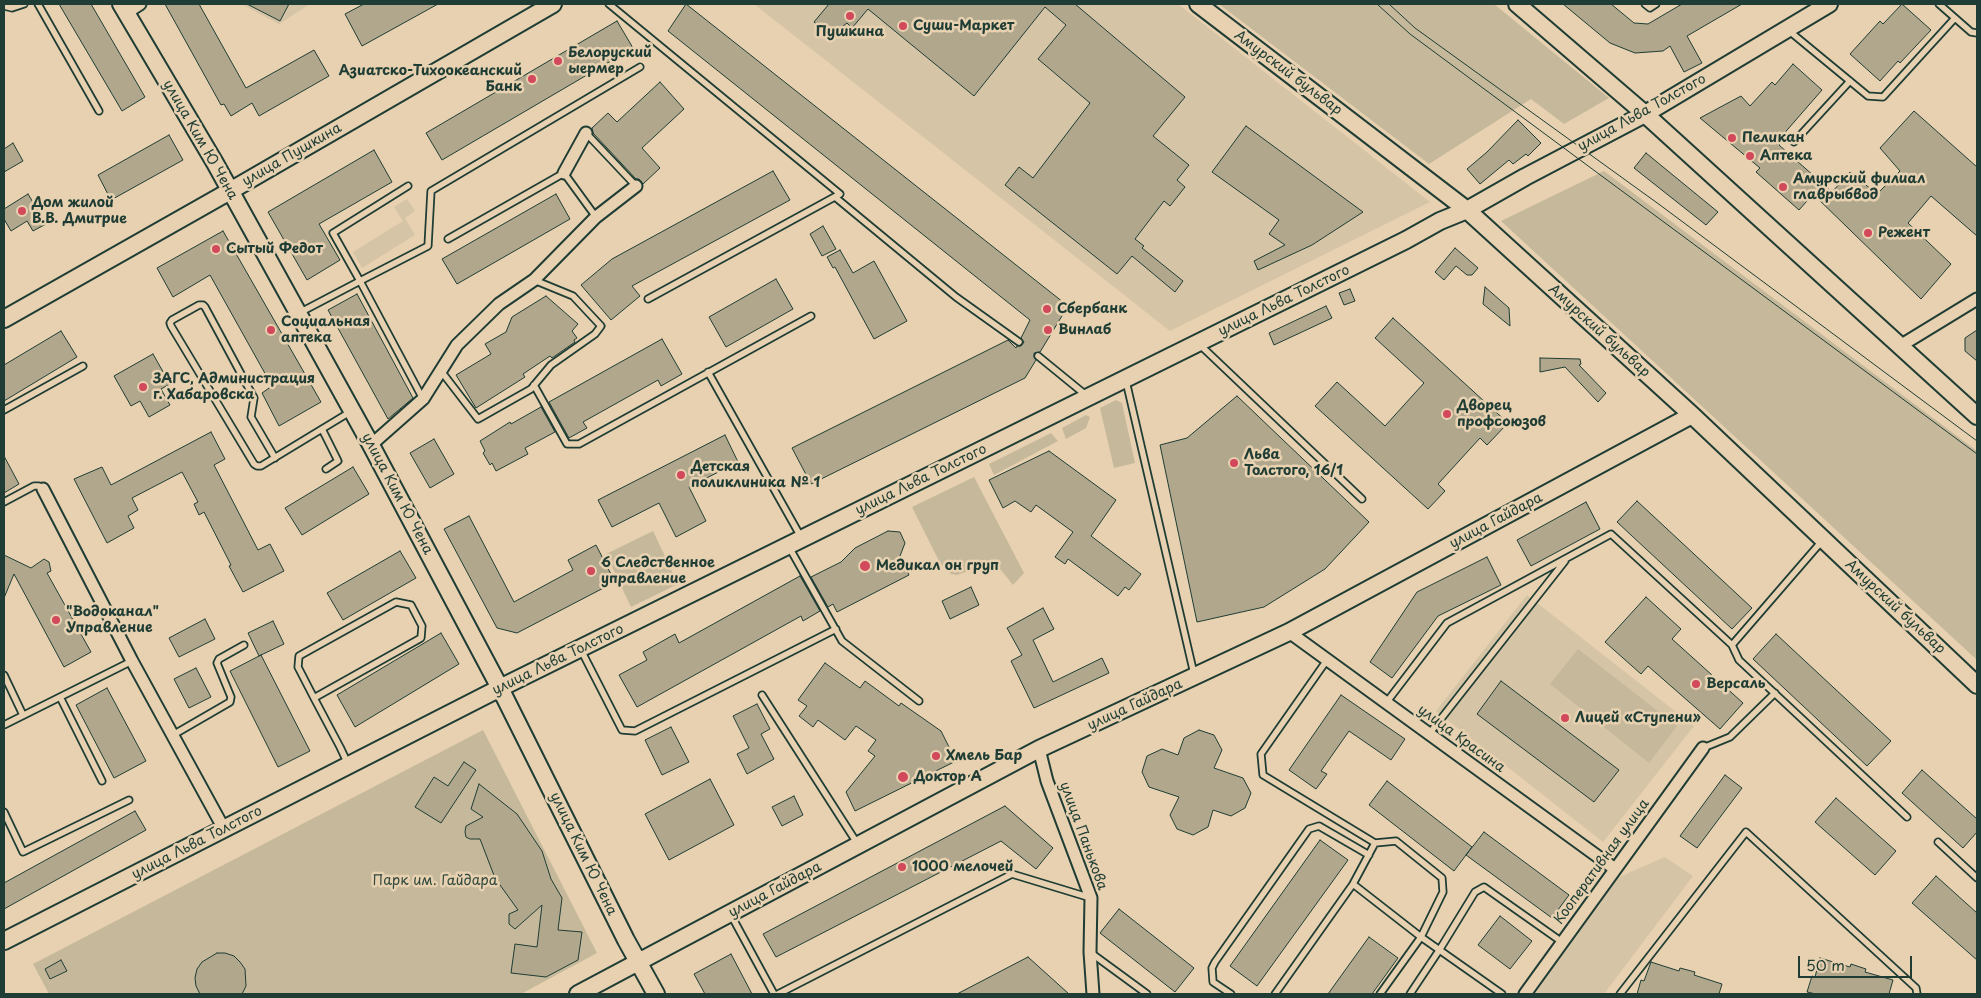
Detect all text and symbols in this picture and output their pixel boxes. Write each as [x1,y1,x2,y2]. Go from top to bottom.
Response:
marker: Пушкина [844,10,856,22]
place label: Суши-Маркет [913,18,1014,34]
marker: Суши-Маркет [897,20,909,32]
place label: Пушкина [816,24,884,40]
street label: Амурский бульвар [1231,27,1345,119]
place label: Белоруский ыермер [568,45,652,78]
marker: Белоруский ыермер [552,55,564,67]
place label: Азиатско-Тихоокеанский Банк [339,63,522,95]
street label: улица Льва Толстого [1575,71,1709,155]
marker: Азиатско-Тихоокеанский Банк [526,73,538,85]
street label: улица Ким Ю Чена [159,77,241,203]
street label: улица Пушкина [239,120,345,190]
place label: Пеликан [1742,130,1805,146]
marker: Пеликан [1726,132,1738,144]
place label: Аптека [1760,148,1812,164]
marker: Аптека [1744,150,1756,162]
place label: Амурский филиал главрыбвод [1793,171,1925,203]
marker: Амурский филиал главрыбвод [1777,181,1789,193]
place label: Дом жилой В.В. Дмитрие [32,195,127,228]
marker: Дом жилой В.В. Дмитрие [16,205,28,217]
place label: Режент [1878,225,1930,241]
marker: Режент [1862,227,1874,239]
place label: Сытый Федот [226,241,323,257]
marker: Сытый Федот [210,243,222,255]
street label: улица Льва Толстого [1216,262,1352,340]
street label: Амурский бульвар [1545,281,1653,381]
place label: Сбербанк [1057,301,1127,317]
marker: Сбербанк [1041,303,1053,315]
place label: Социальная аптека [281,314,370,347]
place label: Винлаб [1058,322,1111,338]
marker: Социальная аптека [265,324,277,336]
marker: Винлаб [1042,324,1054,336]
place label: ЗАГС, Администрация г. Хабаровска [153,371,315,404]
marker: ЗАГС, Администрация г. Хабаровска [137,381,149,393]
place label: Дворец профсоюзов [1457,398,1546,431]
marker: Дворец профсоюзов [1441,408,1453,420]
street label: улица Ким Ю Чена [358,430,436,558]
street label: улица Льва Толстого [853,441,989,519]
place label: Льва Толстого, 16/1 [1244,447,1343,480]
marker: Льва Толстого, 16/1 [1228,457,1240,469]
place label: Детская поликлиника № 1 [691,459,820,492]
marker: Детская поликлиника № 1 [675,469,687,481]
street label: улица Гайдара [1447,489,1545,553]
place label: 6 Следственное управление [601,555,715,588]
street label: Амурский бульвар [1841,556,1949,658]
place label: Медикал он груп [876,558,999,574]
marker: Медикал он груп [858,559,872,573]
marker: 6 Следственное управление [585,565,597,577]
place label: "Водоканал" Управление [66,604,159,636]
marker: "Водоканал" Управление [50,614,62,626]
street label: улица Льва Толстого [490,621,626,699]
street label: улица Гайдара [1085,676,1185,734]
place label: Версаль [1706,676,1765,692]
marker: Версаль [1690,678,1702,690]
street label: улица Красина [1414,702,1508,776]
place label: Лицей «Ступени» [1575,710,1701,726]
marker: Лицей «Ступени» [1559,712,1571,724]
place label: Хмель Бар [946,748,1022,764]
marker: Хмель Бар [930,750,942,762]
place label: Доктор А [914,769,982,785]
marker: Доктор А [896,770,910,784]
street label: улица Панькова [1056,779,1110,893]
street label: улица Ким Ю Чена [546,790,620,918]
street label: Кооперативная улица [1551,796,1653,928]
street label: улица Льва Толстого [129,803,265,883]
street label: улица Гайдара [726,858,824,922]
place label: 1000 мелочей [912,859,1014,875]
marker: 1000 мелочей [896,861,908,873]
park label: Парк им. Гайдара [372,873,498,889]
scale bar [1801,946,1915,978]
text: 50 m [1806,953,1845,976]

